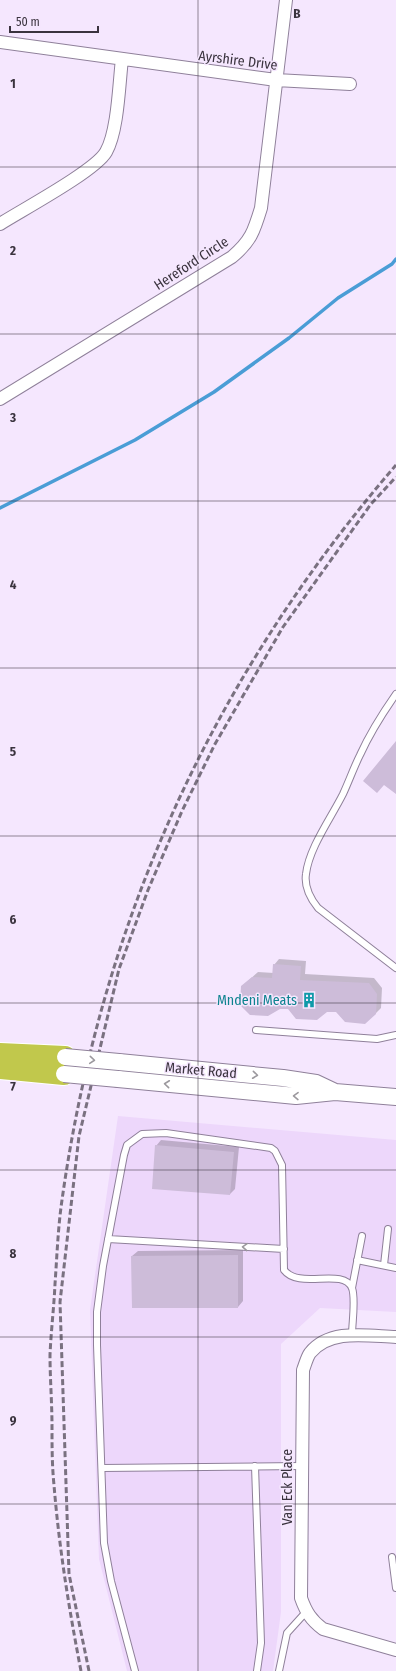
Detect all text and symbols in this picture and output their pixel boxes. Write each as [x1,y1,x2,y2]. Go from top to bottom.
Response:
text: B [293,6,301,21]
scale bar [10,8,98,34]
text: 50 m [16,15,40,29]
street label: Ayrshire Drive [197,47,279,74]
text: 1 [10,76,16,91]
street label: Hereford Circle [151,233,232,294]
text: 2 [9,243,16,258]
text: 3 [9,410,16,425]
text: 4 [10,577,17,592]
text: 5 [10,744,16,759]
text: 6 [10,912,17,927]
building icon: Mndeni Meats [300,991,318,1009]
place label: Mndeni Meats [217,992,297,1009]
one-way arrow [89,1055,95,1064]
street label: Market Road [164,1059,238,1082]
one-way arrow [252,1070,259,1079]
text: 7 [10,1079,16,1094]
one-way arrow [164,1080,170,1089]
one-way arrow [293,1092,299,1100]
one-way arrow [242,1242,248,1251]
text: 8 [10,1246,17,1261]
text: 9 [10,1413,17,1428]
street label: Van Eck Place [279,1449,296,1525]

